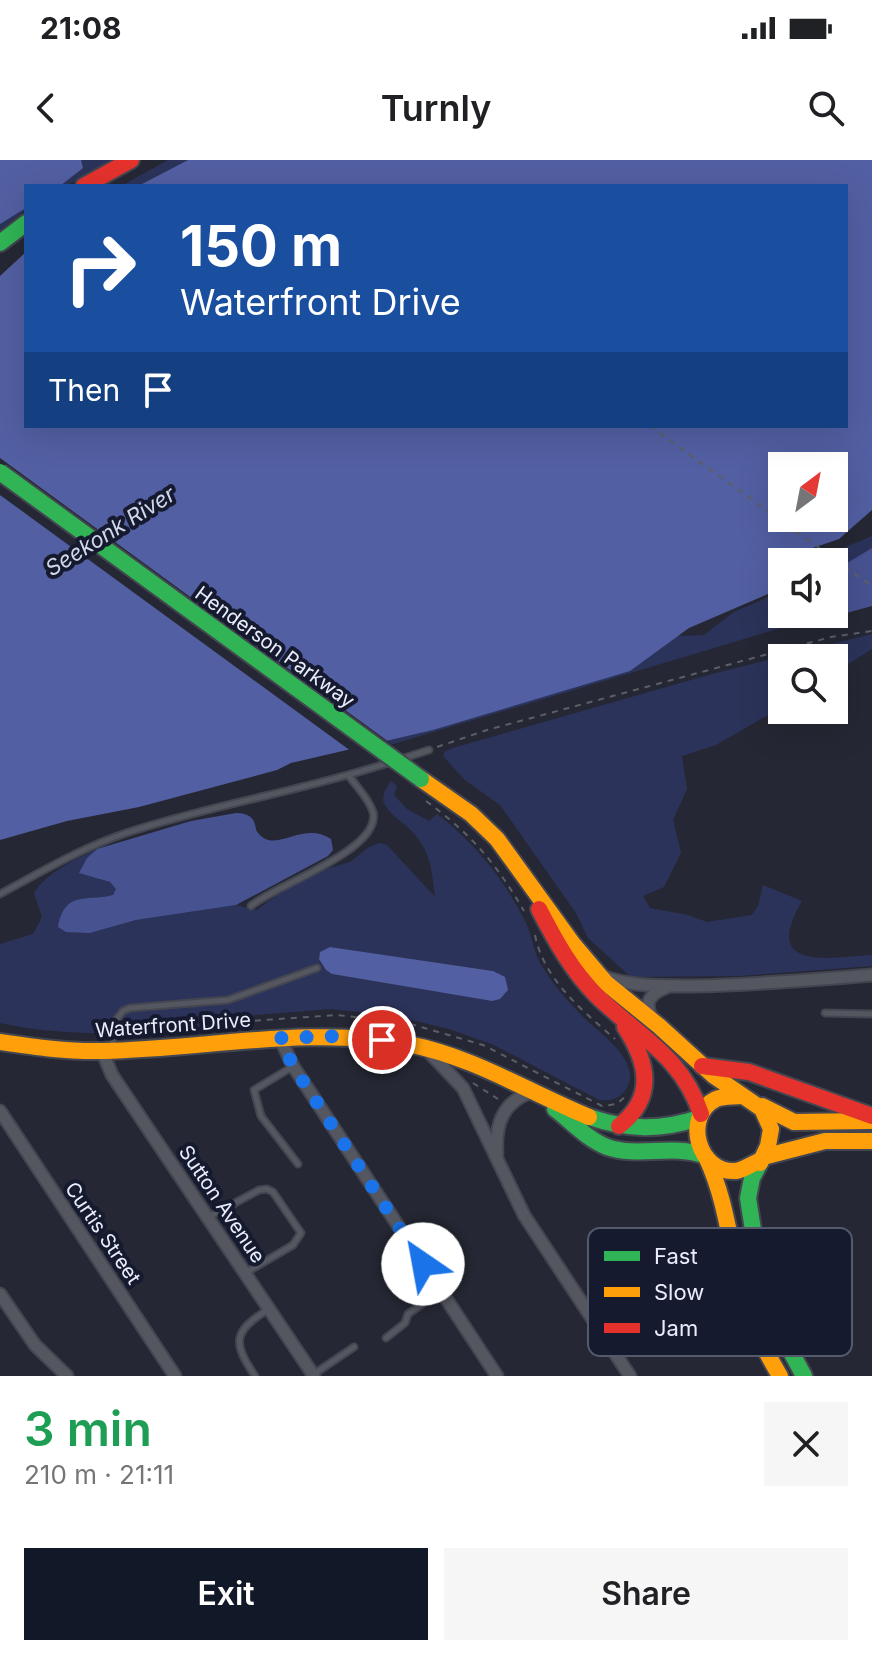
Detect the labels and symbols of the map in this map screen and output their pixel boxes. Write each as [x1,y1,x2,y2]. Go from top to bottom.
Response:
north arrow [768,452,848,532]
water label: Seekonk River [40,480,180,581]
street label: Henderson Parkway [191,581,359,713]
pin [348,1006,416,1074]
street label: Waterfront Drive [94,1008,252,1042]
street label: Sutton Avenue [174,1141,270,1267]
street label: Curtis Street [60,1177,146,1289]
position arrow [381,1222,465,1306]
legend [588,1228,852,1356]
text: Fast [654,1243,698,1269]
text: Slow [654,1279,704,1305]
text: Jam [654,1315,698,1341]

